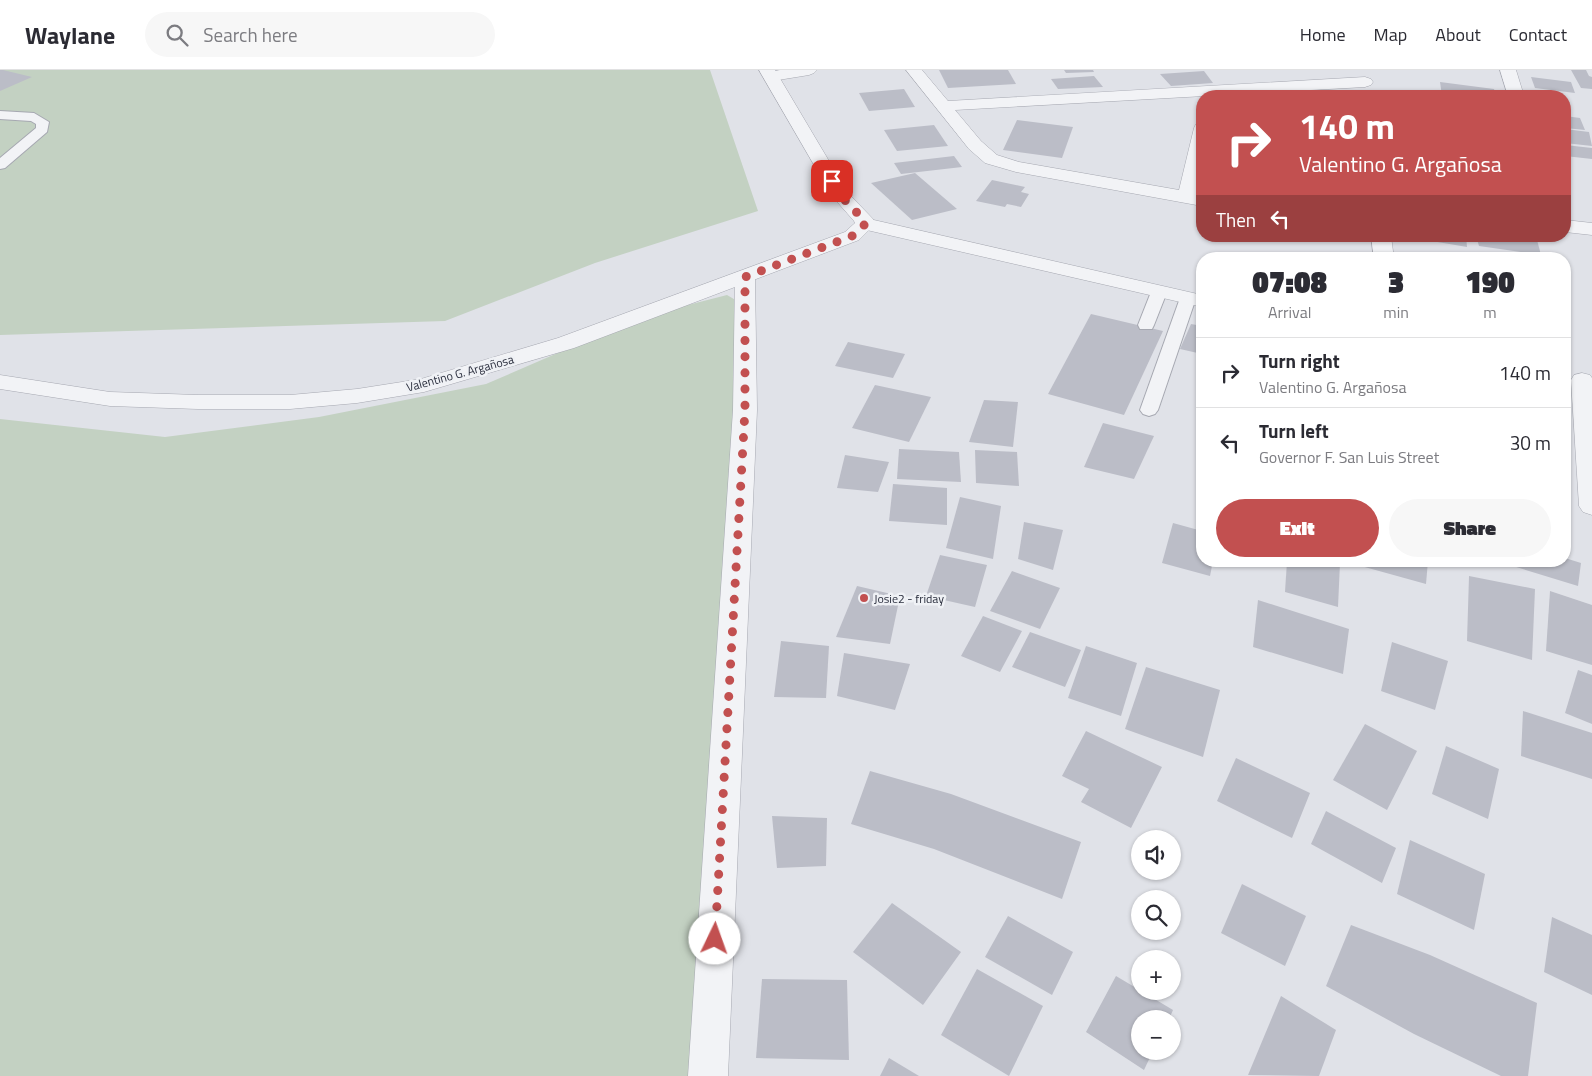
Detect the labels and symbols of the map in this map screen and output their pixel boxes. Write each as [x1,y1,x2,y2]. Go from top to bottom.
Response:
pin [811,160,853,202]
street label: Valentino G. Argañosa [404,350,516,396]
place label: Josie2 - friday [874,589,944,608]
marker: Josie2 - friday [858,592,870,604]
position arrow [688,912,740,964]

